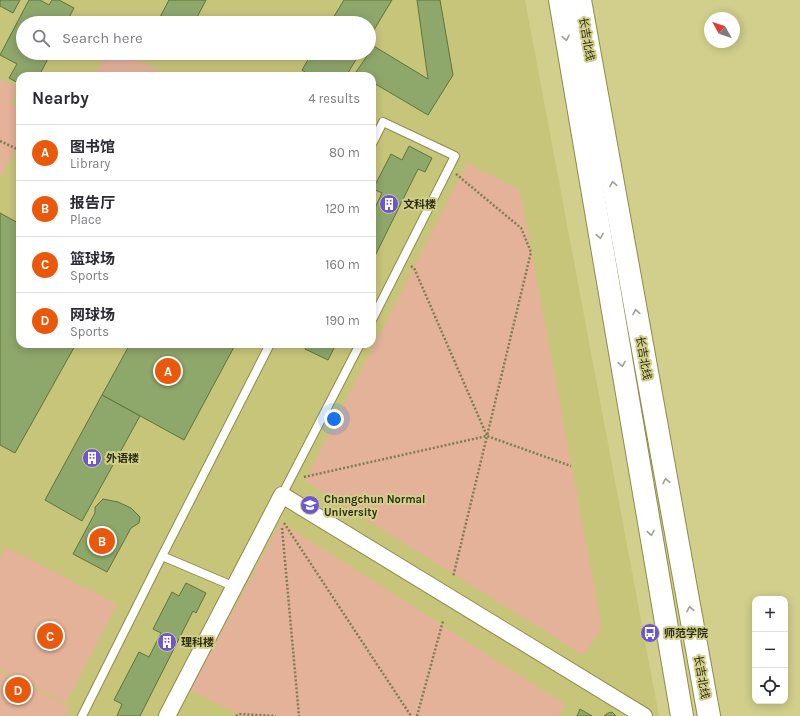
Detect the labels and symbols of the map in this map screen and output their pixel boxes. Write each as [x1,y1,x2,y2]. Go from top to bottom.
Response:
north arrow [704,12,740,48]
street label: 长吉北线 [576,16,597,62]
one-way arrow [561,35,570,42]
one-way arrow [609,180,618,187]
building icon: 文科楼 [378,193,400,215]
place label: 文科楼 [403,198,436,211]
one-way arrow [595,233,604,239]
one-way arrow [632,308,641,315]
street label: 长吉北线 [633,335,654,381]
pin: A [155,356,181,386]
one-way arrow [617,361,626,367]
your location [324,409,344,429]
building icon: 外语楼 [81,447,103,469]
place label: 外语楼 [106,452,139,465]
one-way arrow [663,478,671,484]
place label: Changchun Normal University [324,493,425,519]
school or university icon: Changchun Normal University [299,494,321,516]
pin: B [89,526,115,556]
one-way arrow [646,530,654,536]
one-way arrow [686,606,694,612]
pin: C [37,621,63,651]
bus stop icon: 师范学院 [639,622,661,644]
place label: 师范学院 [664,627,708,640]
building icon: 理科楼 [156,631,178,653]
place label: 理科楼 [181,636,214,649]
street label: 长吉北线 [691,654,712,700]
pin: D [5,675,31,705]

